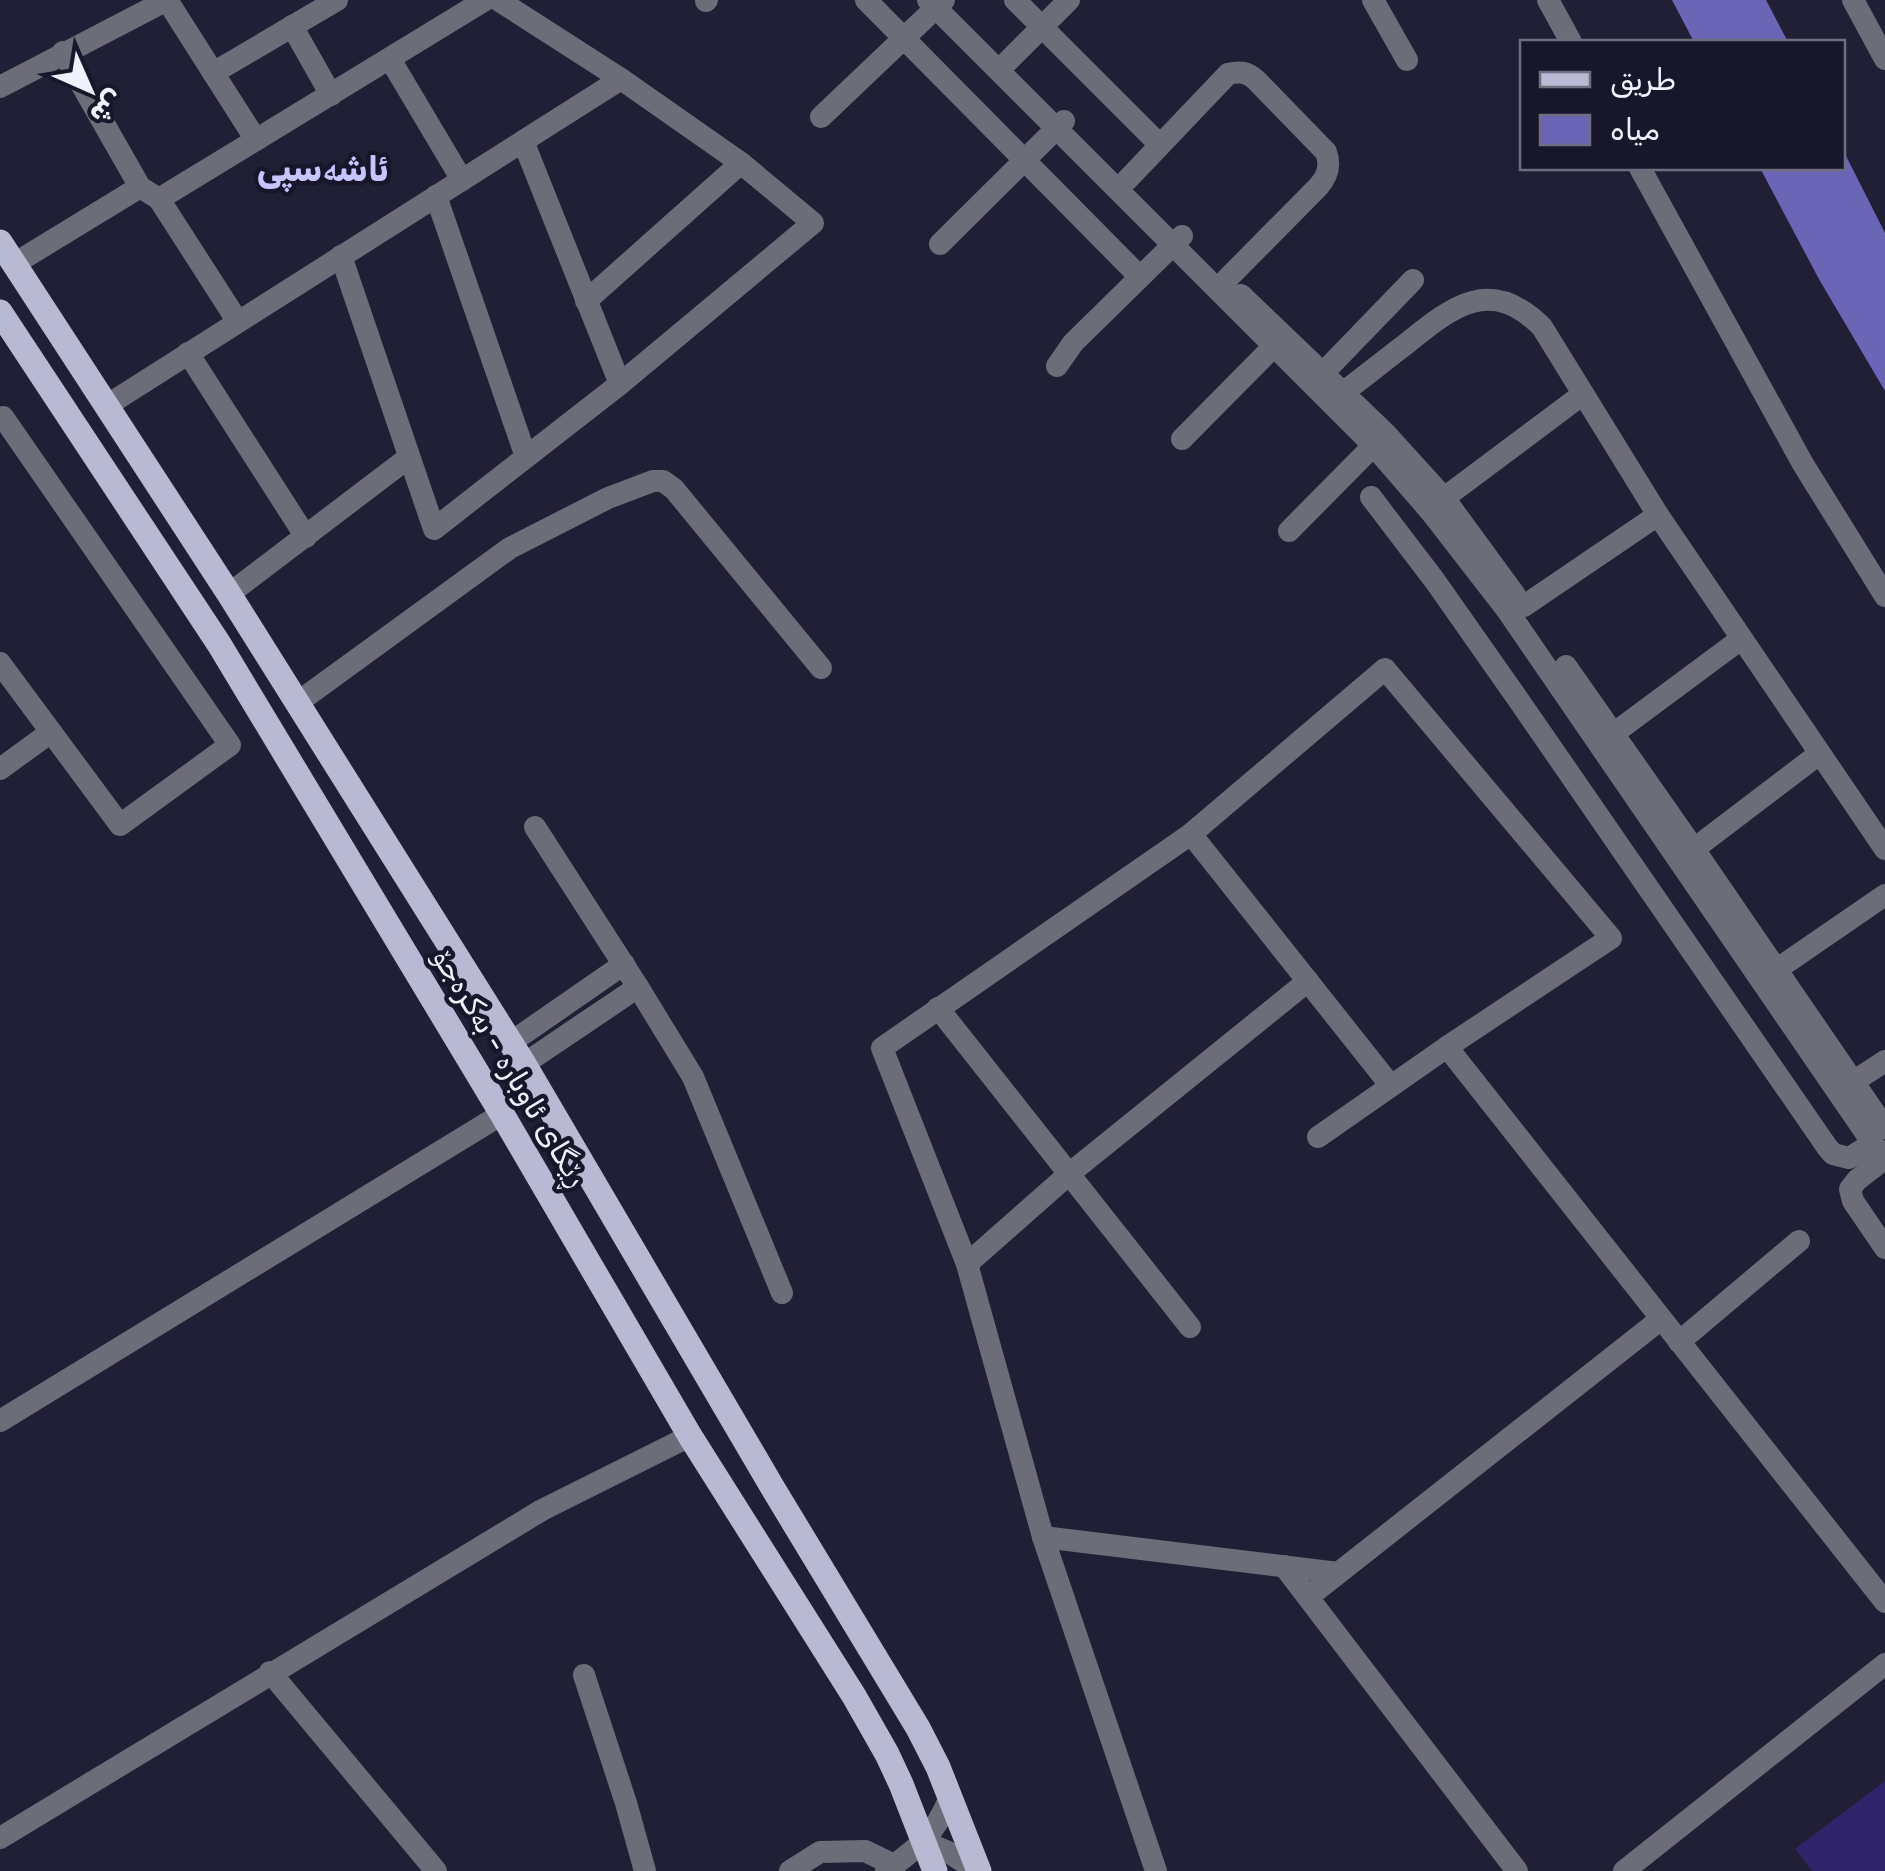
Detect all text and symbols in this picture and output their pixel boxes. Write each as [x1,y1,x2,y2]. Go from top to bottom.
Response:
north arrow [40,40,140,140]
legend [1520,40,1845,170]
text: طريق [1610,62,1676,98]
text: ش [83,83,132,132]
text: مياه [1610,112,1660,148]
district label: ئاشەسپی [257,148,389,193]
street label: ڕێگای ئاوبارە - بەکرەجۆ [420,941,596,1196]

